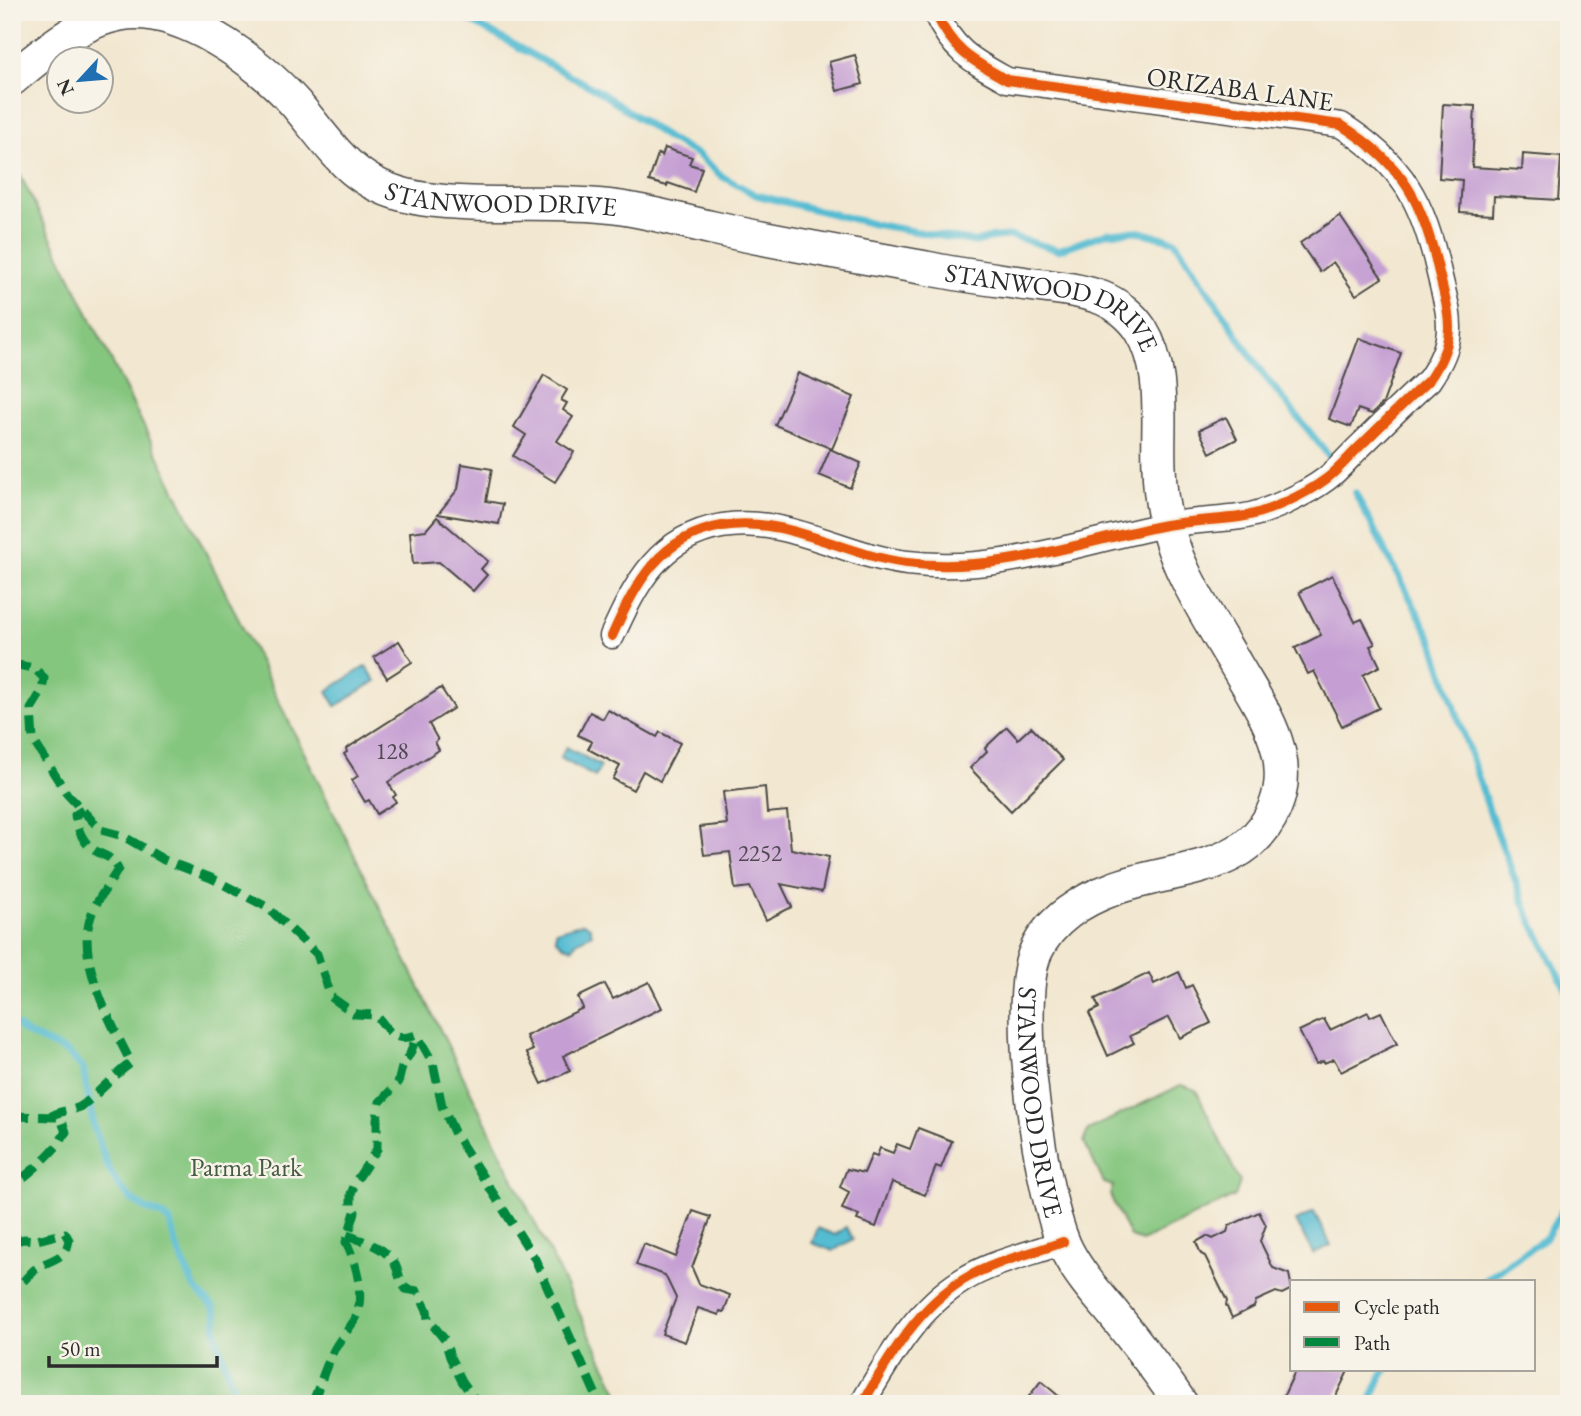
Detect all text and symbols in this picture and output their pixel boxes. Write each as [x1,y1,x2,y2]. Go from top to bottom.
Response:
north arrow [46,46,116,116]
street label: ORIZABA LANE [1145,59,1336,119]
text: N [50,74,80,100]
street label: STANWOOD DRIVE [380,173,619,224]
street label: STANWOOD DRIVE [942,255,1167,357]
house number: 128 [375,736,409,766]
house number: 2252 [738,838,782,868]
street label: STANWOOD DRIVE [1010,986,1071,1222]
park label: Parma Park [190,1150,303,1184]
legend [1290,1280,1536,1370]
text: Cycle path [1354,1293,1440,1320]
scale bar [49,1325,217,1369]
text: Path [1354,1329,1391,1356]
text: 50 m [60,1335,101,1362]

